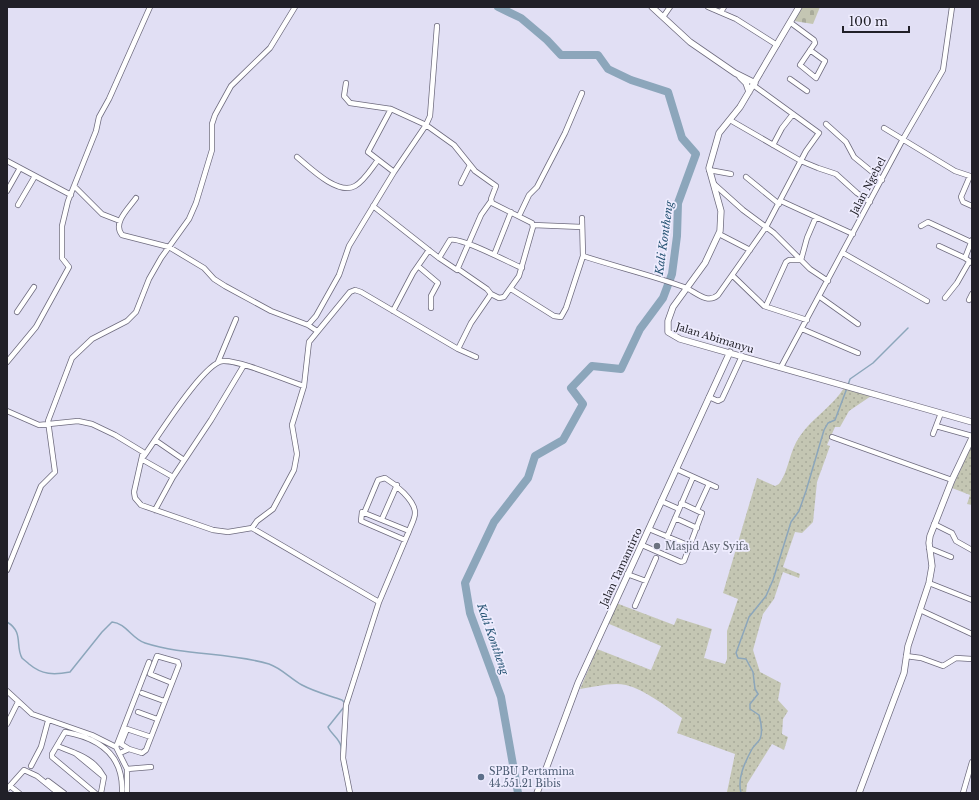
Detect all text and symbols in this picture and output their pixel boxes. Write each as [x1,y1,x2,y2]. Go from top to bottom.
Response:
scale bar [843,8,909,34]
text: 100 m [849,14,888,29]
street label: Jalan Ngebel [846,155,889,219]
water label: Kali Kontheng [652,199,676,277]
street label: Jalan Abimanyu [672,319,756,356]
street label: Jalan Tamantirto [596,525,645,610]
place label: Masjid Asy Syifa [665,540,749,553]
marker: Masjid Asy Syifa [652,541,662,551]
water label: Kali Kontheng [474,601,512,677]
place label: SPBU Pertamina 44.551.21 Bibis [489,765,575,790]
marker: SPBU Pertamina 44.551.21 Bibis [476,772,486,782]

